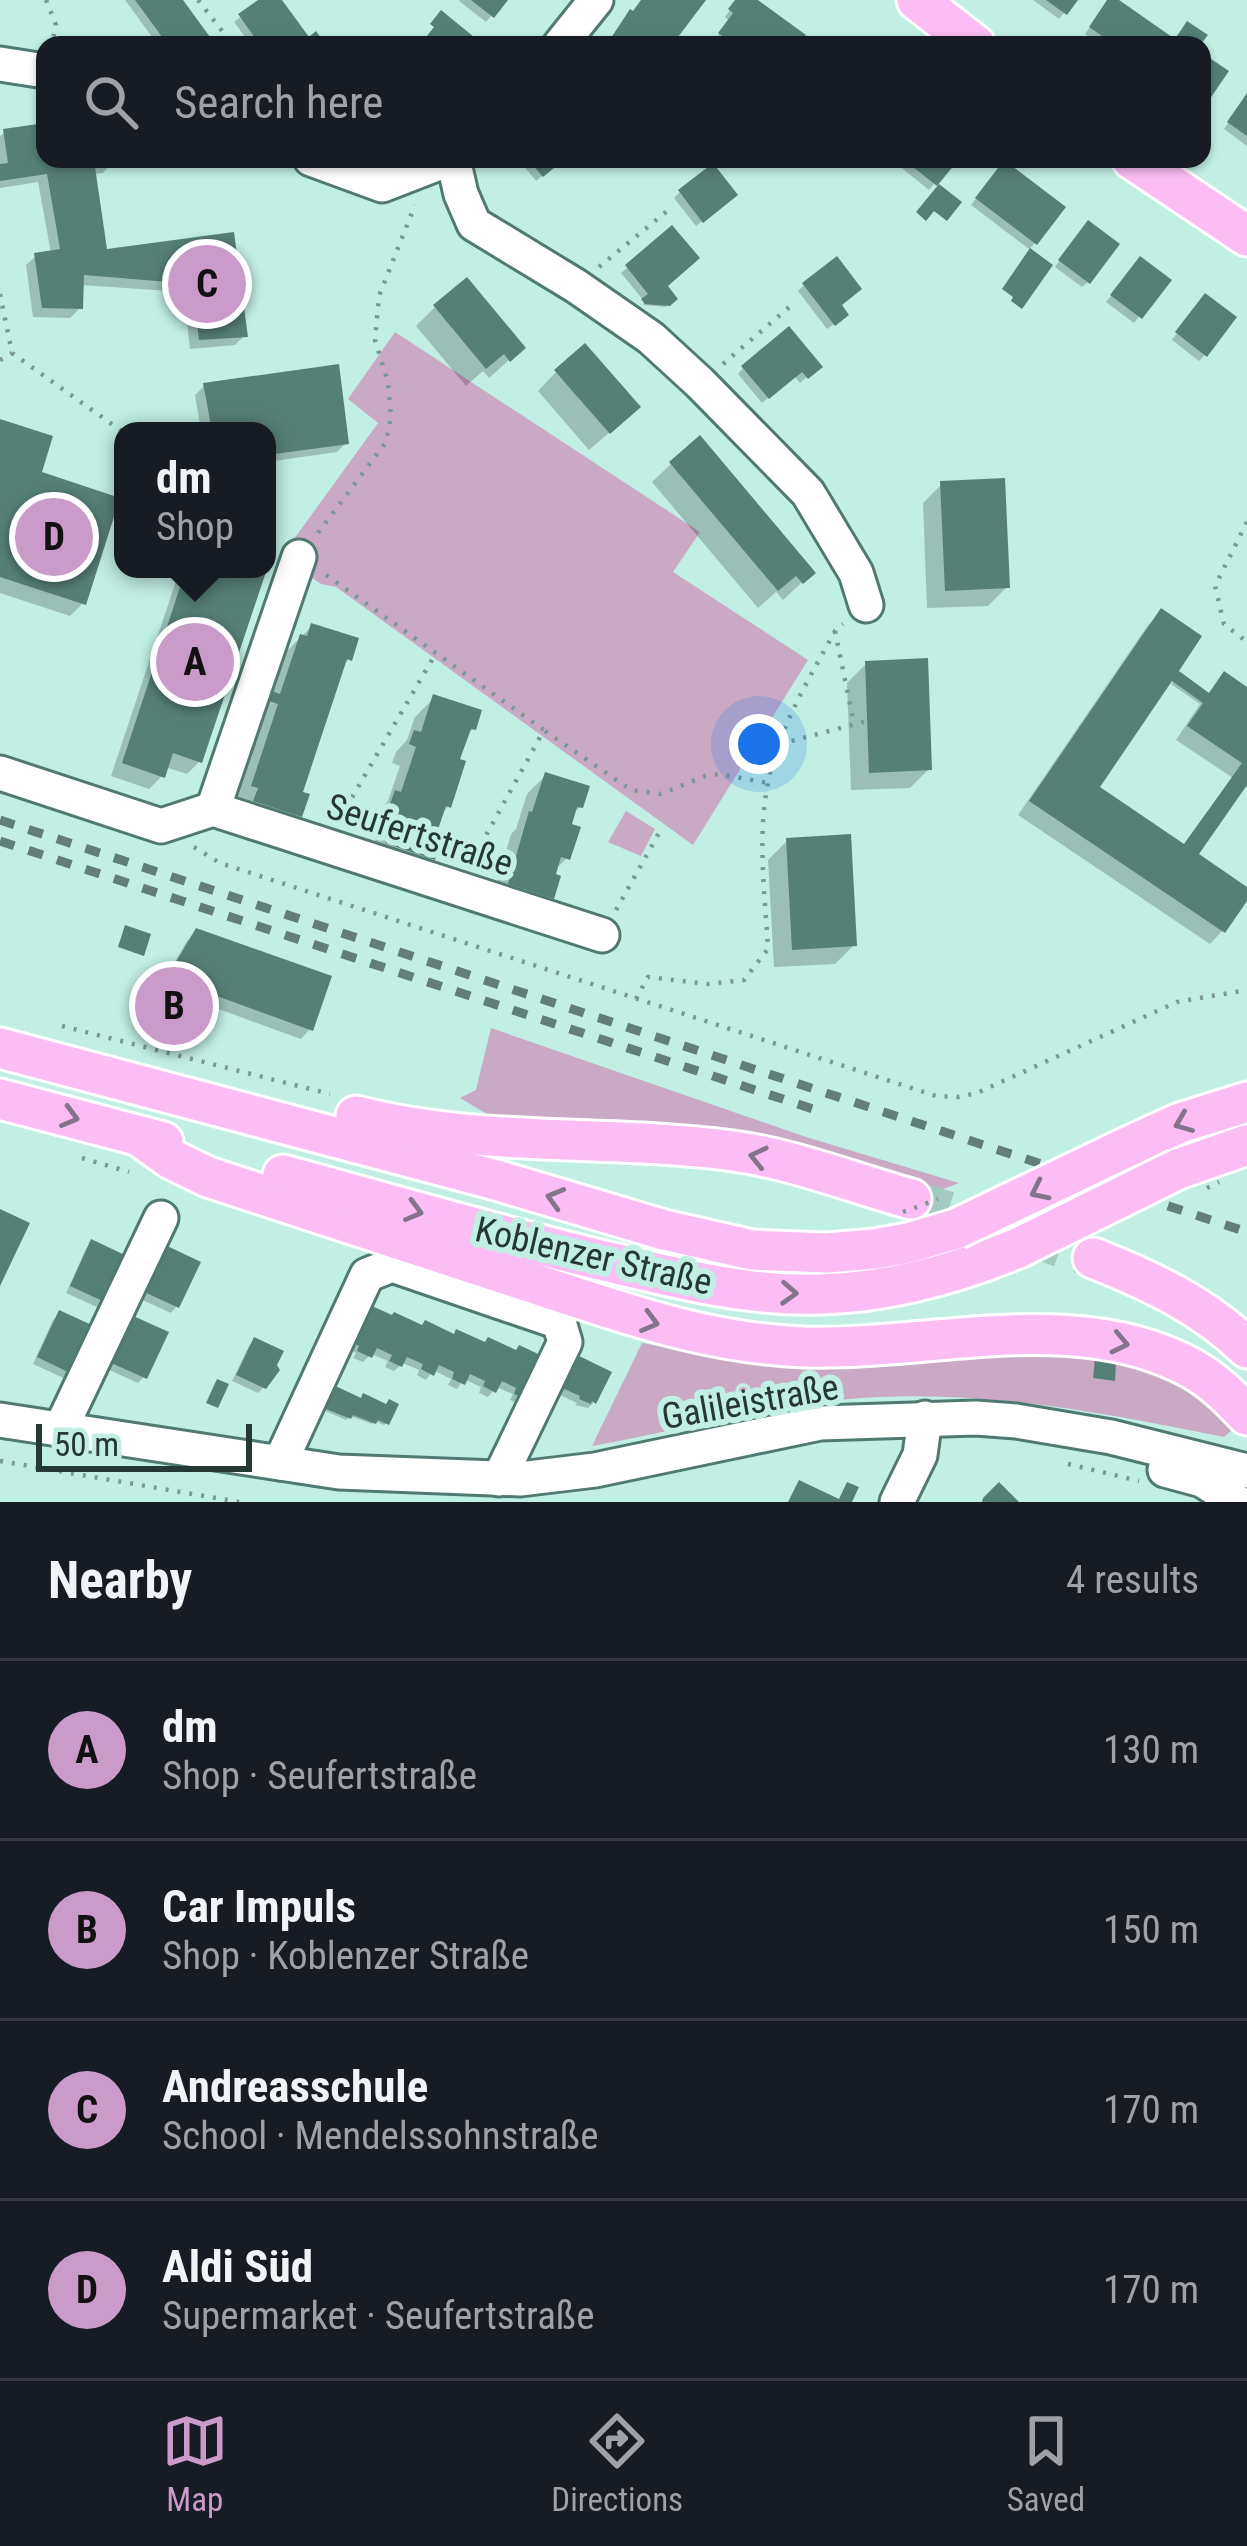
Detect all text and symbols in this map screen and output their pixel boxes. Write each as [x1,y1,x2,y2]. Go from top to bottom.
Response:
search box [36,36,1211,168]
icon: search [78,69,144,135]
text: Search here [174,76,383,129]
pin: C [168,239,246,329]
popup [114,422,276,578]
text: dm [156,451,212,504]
pin: D [15,492,93,582]
text: Shop [156,504,234,550]
pin: A [156,617,234,707]
your location [729,714,789,774]
street label: Seufertstraße [321,785,518,885]
pin: B [135,961,213,1051]
one-way arrow [59,1103,79,1128]
one-way arrow [1174,1109,1195,1133]
one-way arrow [749,1145,769,1170]
one-way arrow [1030,1176,1051,1200]
one-way arrow [545,1187,566,1212]
one-way arrow [403,1197,424,1222]
street label: Koblenzer Straße [471,1208,716,1304]
one-way arrow [780,1280,799,1306]
one-way arrow [639,1307,660,1332]
one-way arrow [1110,1329,1130,1355]
street label: Galileistraße [659,1366,842,1438]
scale bar [36,1418,252,1471]
text: 50 m [54,1425,119,1464]
text: Nearby [48,1551,192,1610]
text: 4 results [1066,1557,1199,1603]
text: dm [162,1700,218,1753]
text: A [75,1727,99,1773]
text: 130 m [1103,1727,1199,1773]
text: Shop · Seufertstraße [162,1753,477,1799]
text: Car Impuls [162,1880,356,1933]
text: B [76,1907,98,1953]
text: 150 m [1103,1907,1199,1953]
text: Shop · Koblenzer Straße [162,1933,529,1979]
text: Andreasschule [162,2060,428,2113]
text: C [76,2087,98,2133]
text: 170 m [1103,2087,1199,2133]
text: School · Mendelssohnstraße [162,2113,598,2159]
text: Aldi Süd [162,2240,313,2293]
text: D [76,2267,98,2313]
text: 170 m [1103,2267,1199,2313]
text: Supermarket · Seufertstraße [162,2293,595,2339]
tab: Map [162,2408,228,2519]
tab: Directions [551,2408,683,2519]
tab: Saved [1007,2408,1085,2519]

